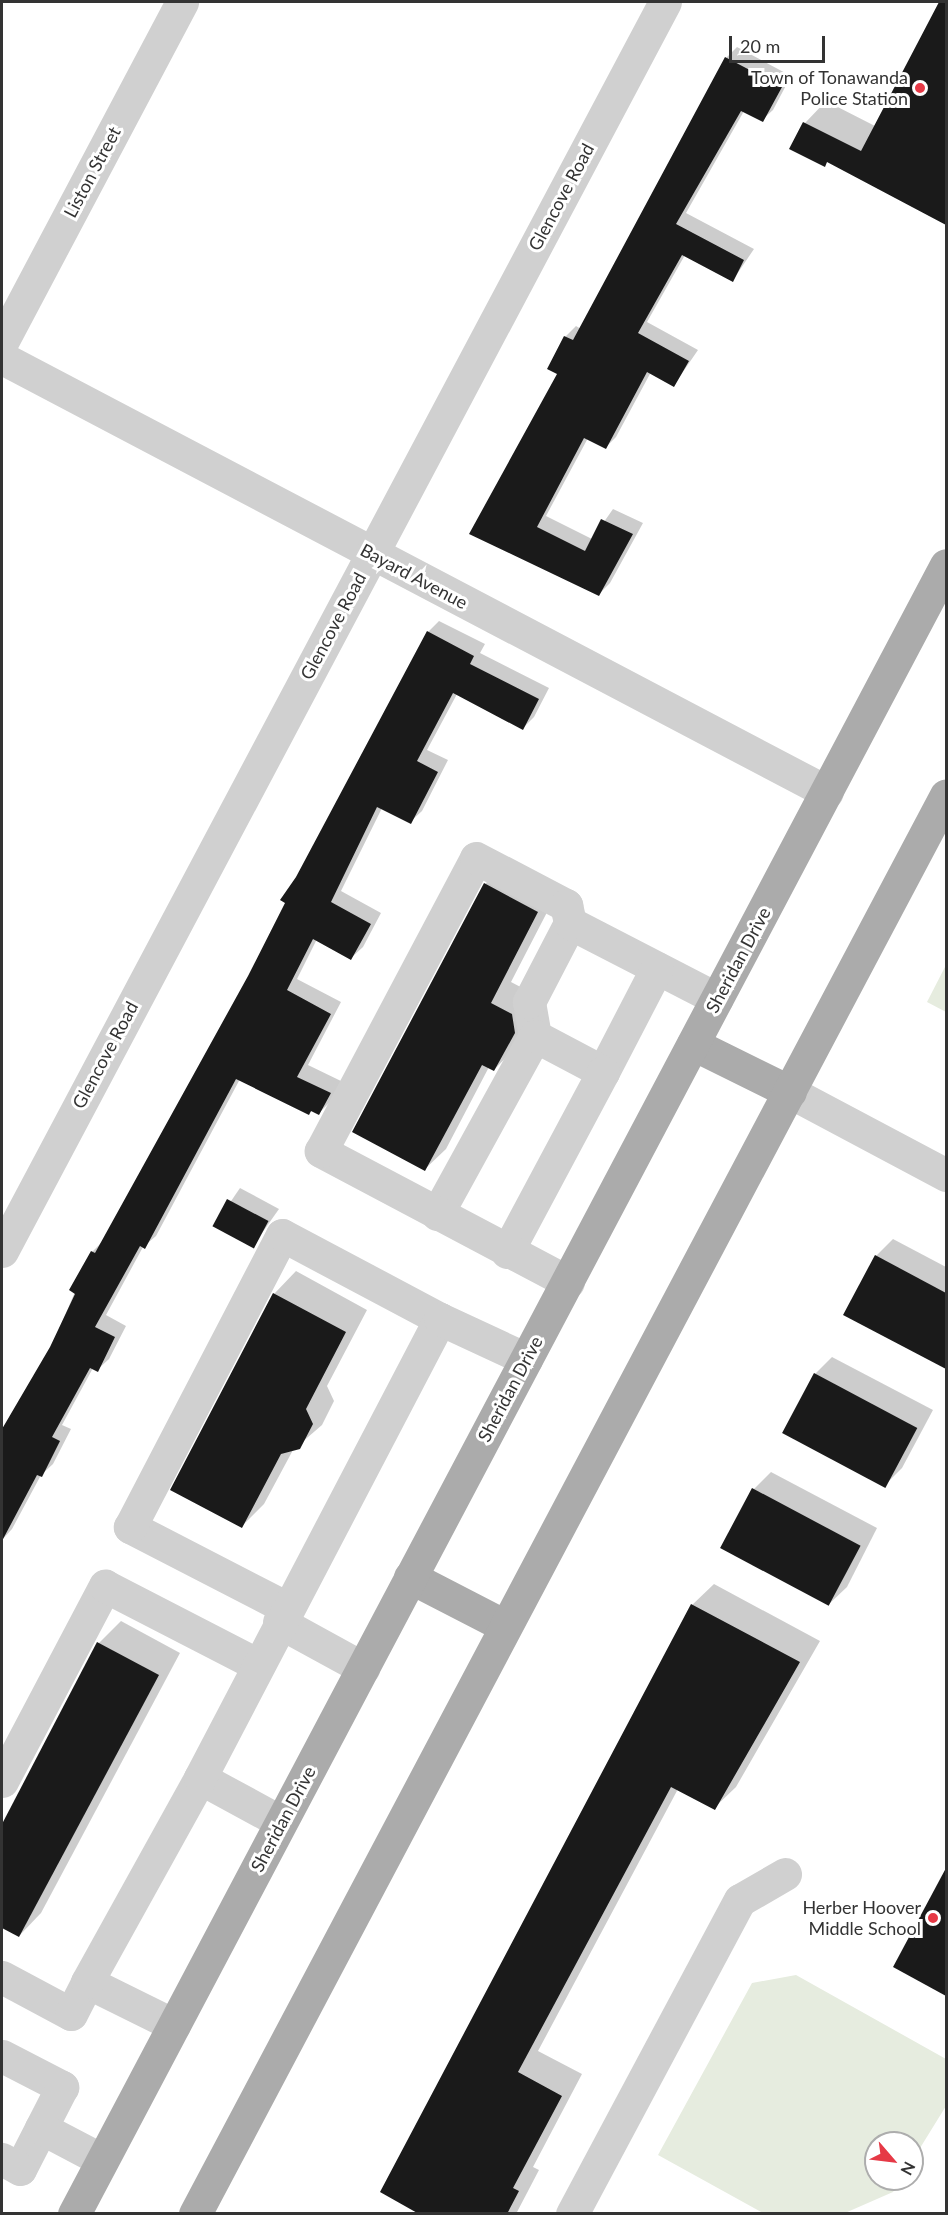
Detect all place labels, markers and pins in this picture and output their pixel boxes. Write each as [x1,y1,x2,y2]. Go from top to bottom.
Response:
place label: Town of Tonawanda Police Station [750,67,908,110]
marker: Town of Tonawanda Police Station [913,81,927,95]
place label: Herber Hoover Middle School [802,1897,921,1940]
marker: Herber Hoover Middle School [926,1911,940,1925]

